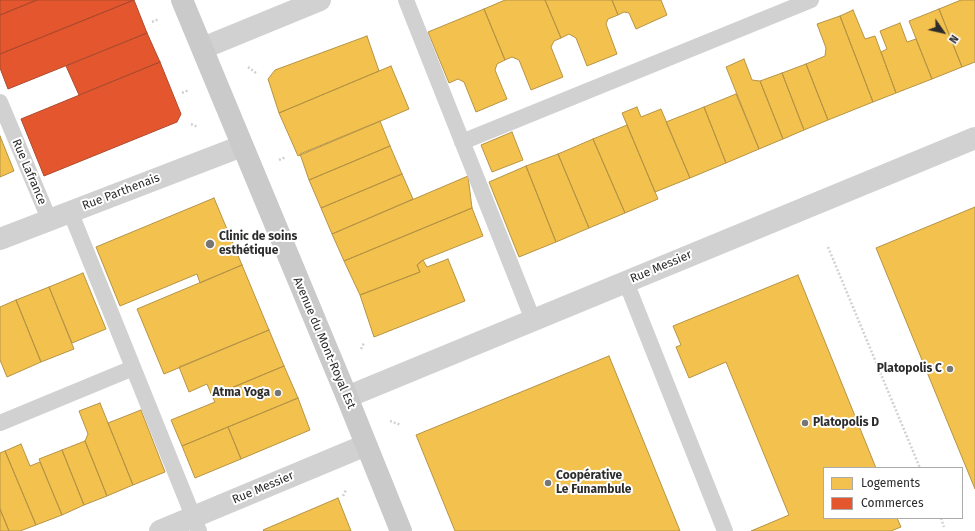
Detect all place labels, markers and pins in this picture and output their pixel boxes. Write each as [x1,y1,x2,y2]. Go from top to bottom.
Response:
place label: Clinic de soins esthétique [219,230,297,258]
marker: Clinic de soins esthétique [204,238,216,250]
place label: Platopolis C [877,362,942,376]
marker: Platopolis C [945,364,955,374]
place label: Atma Yoga [212,386,270,400]
marker: Atma Yoga [273,388,283,398]
place label: Platopolis D [813,416,879,430]
marker: Platopolis D [800,418,810,428]
place label: Coopérative Le Funambule [556,469,631,497]
marker: Coopérative Le Funambule [543,478,553,488]

